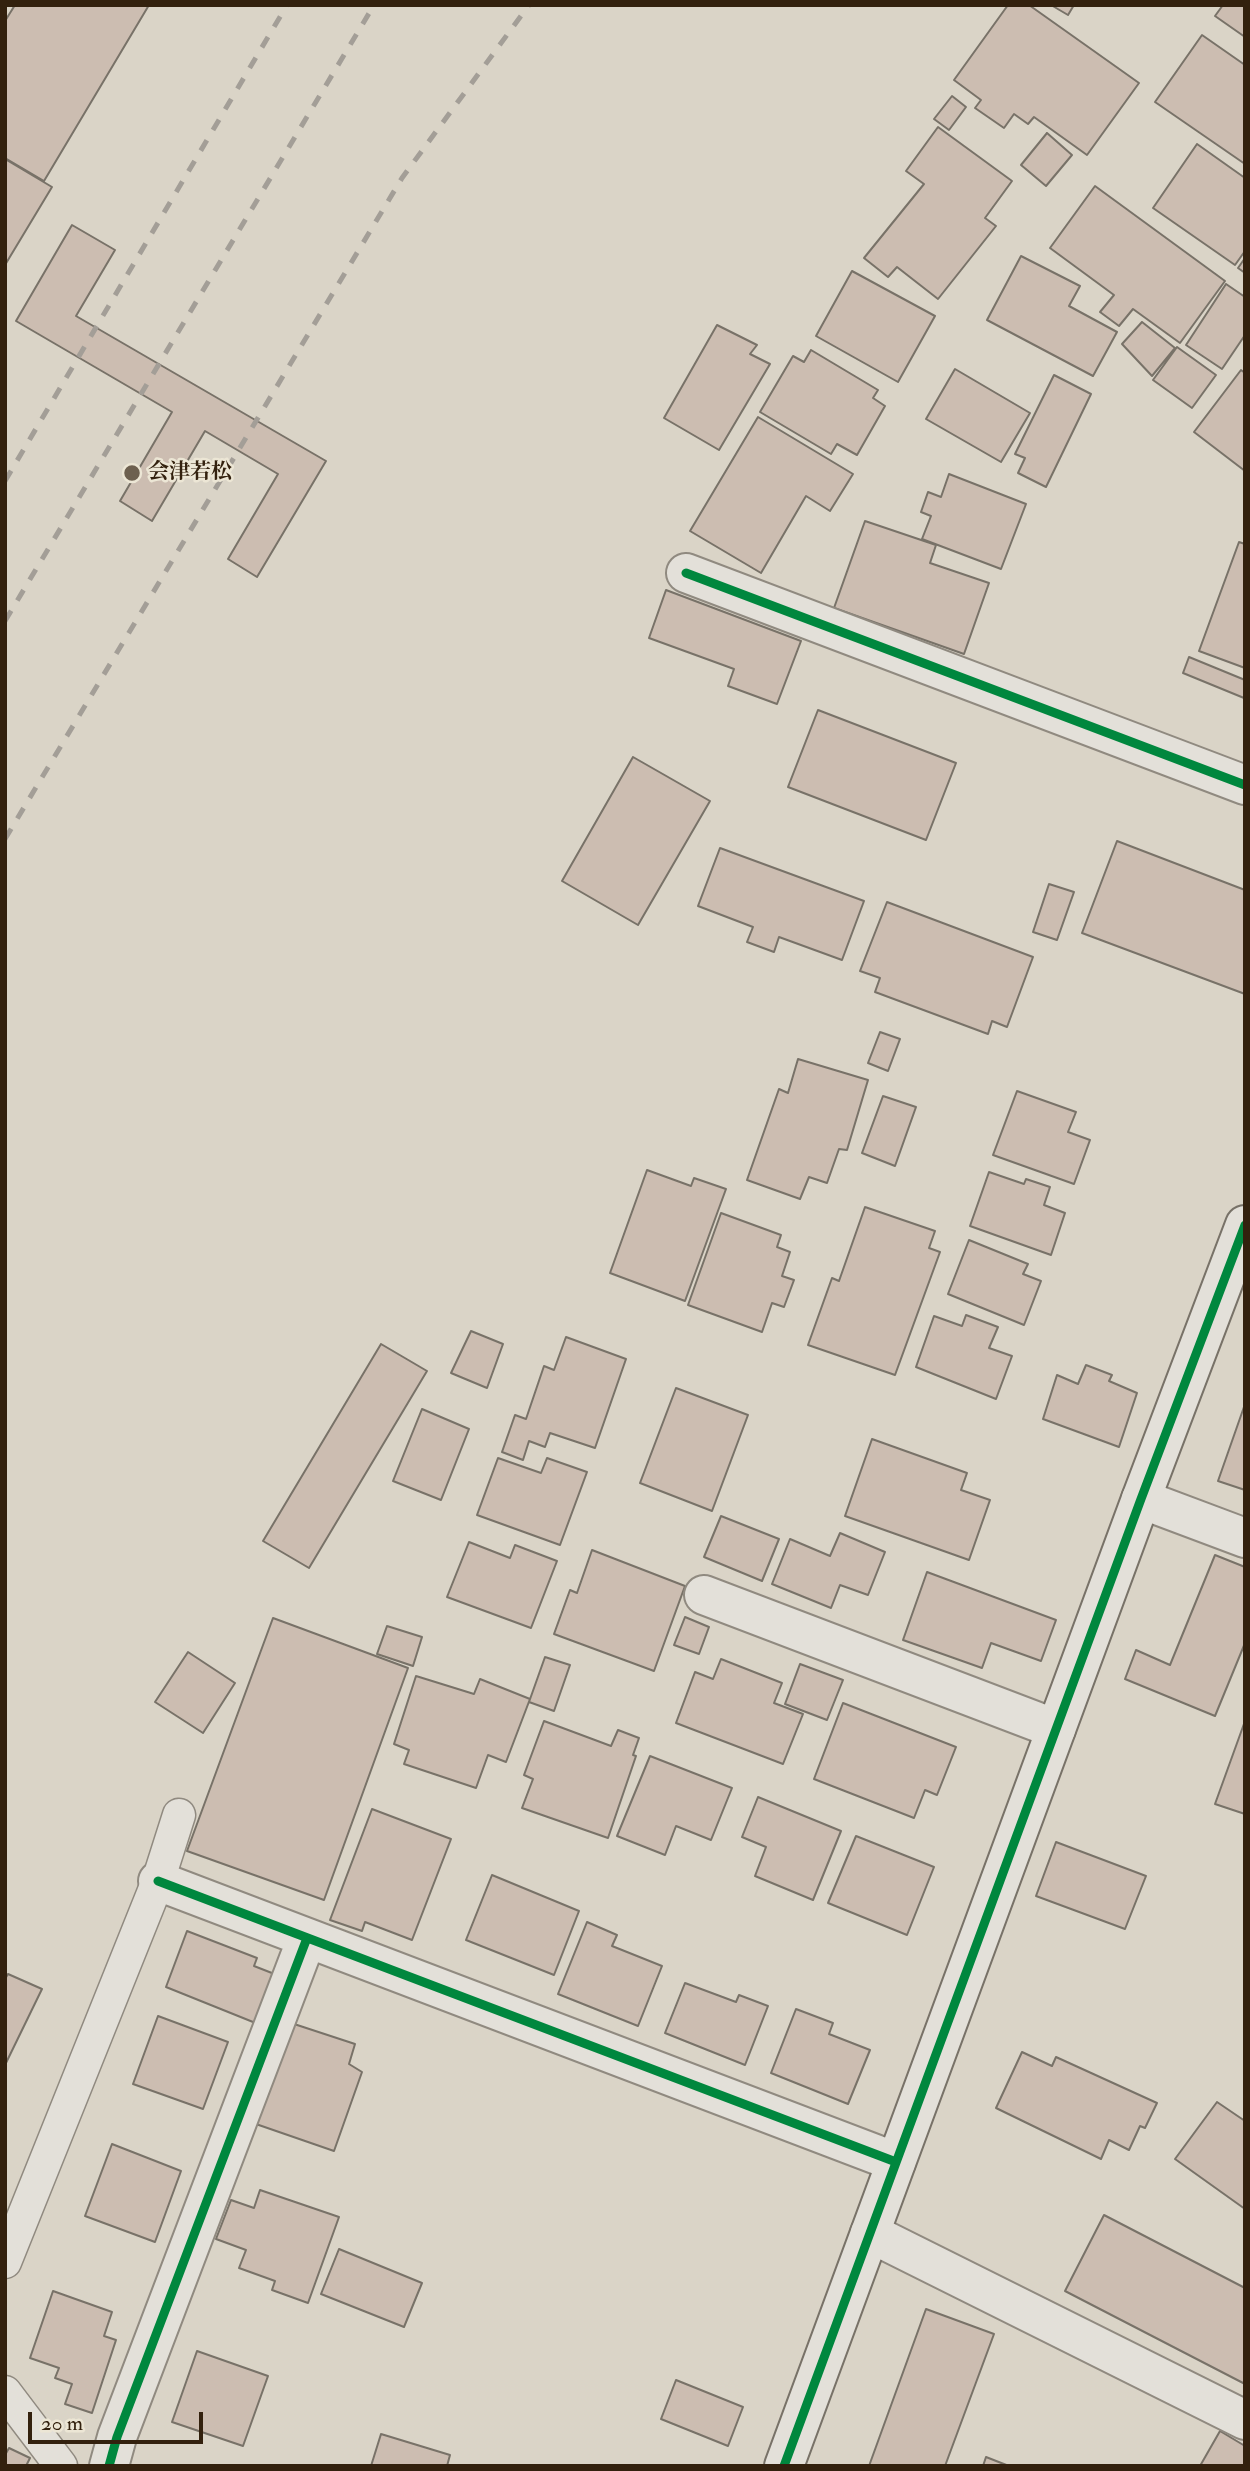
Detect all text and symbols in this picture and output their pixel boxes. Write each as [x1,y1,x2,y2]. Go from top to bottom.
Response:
place label: 会津若松 [148,460,232,486]
marker: 会津若松 [122,463,142,483]
scale bar [32,2398,206,2442]
text: 20 m [41,2410,83,2437]

